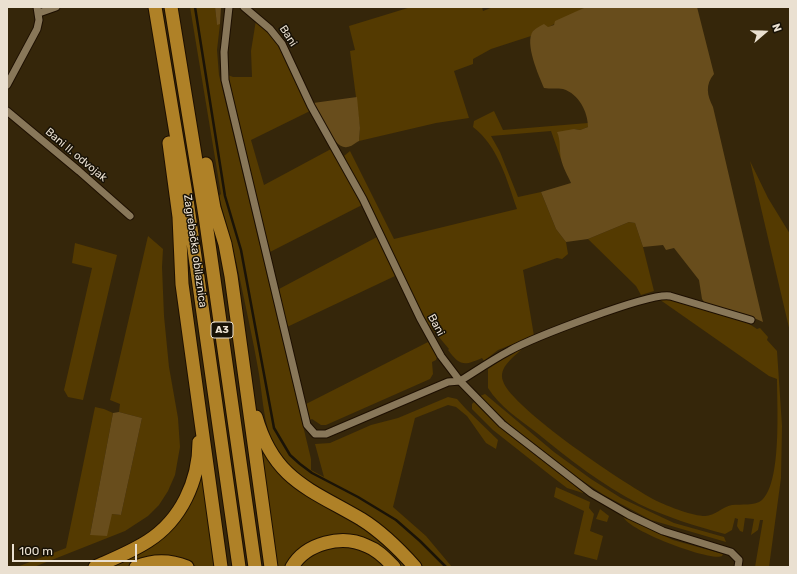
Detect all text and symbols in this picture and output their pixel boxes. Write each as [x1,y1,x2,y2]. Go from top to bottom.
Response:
north arrow [745,12,785,52]
text: N [769,22,784,34]
street label: Bani [276,23,300,49]
street label: Bani II. odvojak [42,125,110,185]
street label: Zagrebačka obilaznica [181,194,209,308]
street label: Bani [425,312,447,338]
road number: A3 [211,322,233,338]
scale bar [14,536,139,562]
text: 100 m [19,544,53,558]

